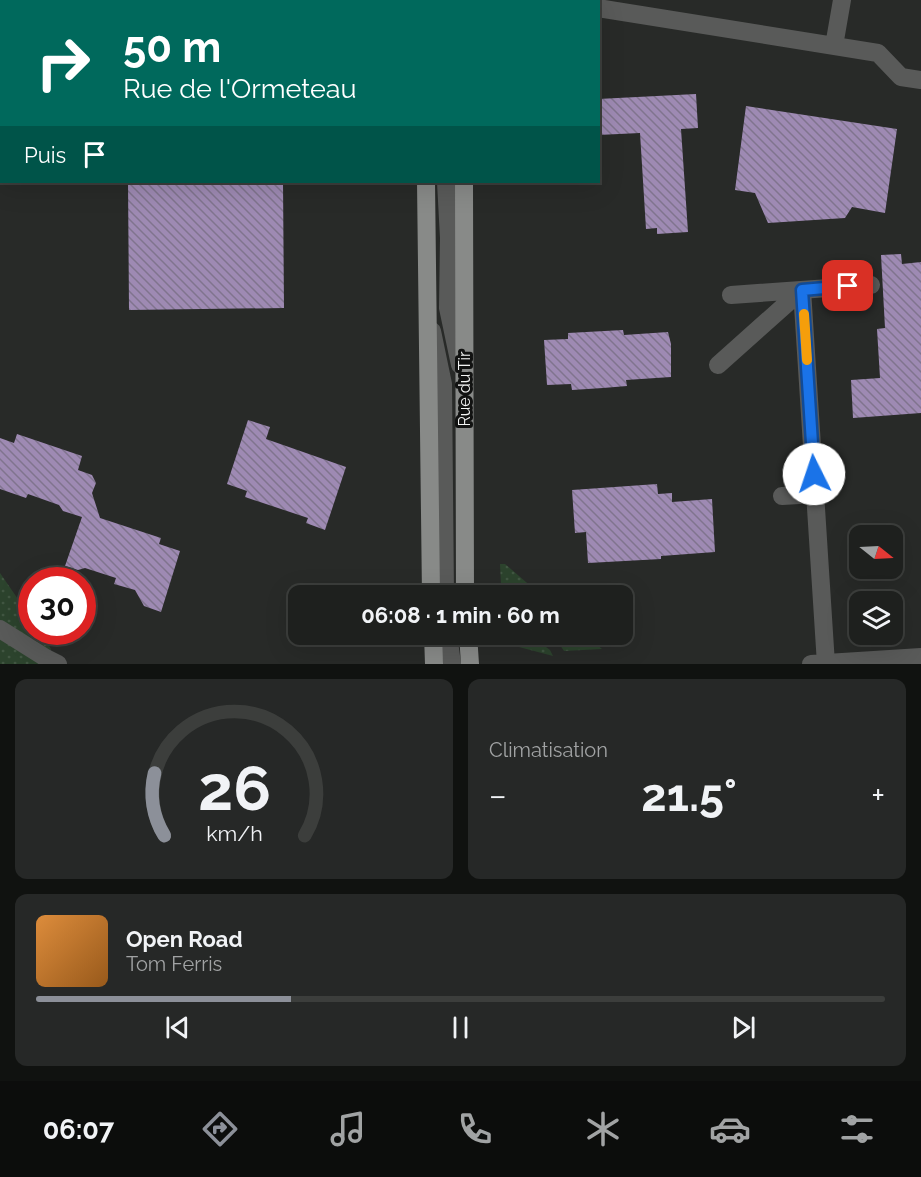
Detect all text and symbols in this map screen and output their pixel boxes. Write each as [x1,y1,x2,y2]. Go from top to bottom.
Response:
text: 50 m [123,23,221,72]
icon: right [24,24,102,102]
text: Rue de l'Ormeteau [123,73,357,104]
icon: arrive [78,138,111,171]
text: Puis [24,142,66,168]
pin [822,260,873,311]
icon: arrive [831,269,864,302]
street label: Rue du Tir [455,351,474,427]
position arrow [782,442,846,506]
north arrow [849,525,903,579]
map controls [849,525,903,645]
speed limit sign: 30 [18,567,96,645]
button: layers [849,591,903,645]
text: 06:08 · 1 min · 60 m [361,602,560,628]
text: Climatisation [489,738,608,762]
text: 26 [197,751,271,825]
text: 21.5° [641,769,737,822]
text: − [489,776,507,815]
text: + [871,776,885,815]
text: km/h [206,821,262,846]
text: Open Road [126,926,243,952]
text: Tom Ferris [126,952,222,976]
icon: previous [161,1011,194,1044]
icon: pause [444,1011,477,1044]
icon: next [727,1011,760,1044]
icon: directions [199,1108,241,1150]
icon: music [327,1108,369,1150]
icon: phone [454,1108,496,1150]
icon: climate [582,1108,624,1150]
icon: car [709,1108,751,1150]
icon: filters [836,1108,878,1150]
text: 06:07 [43,1114,114,1145]

